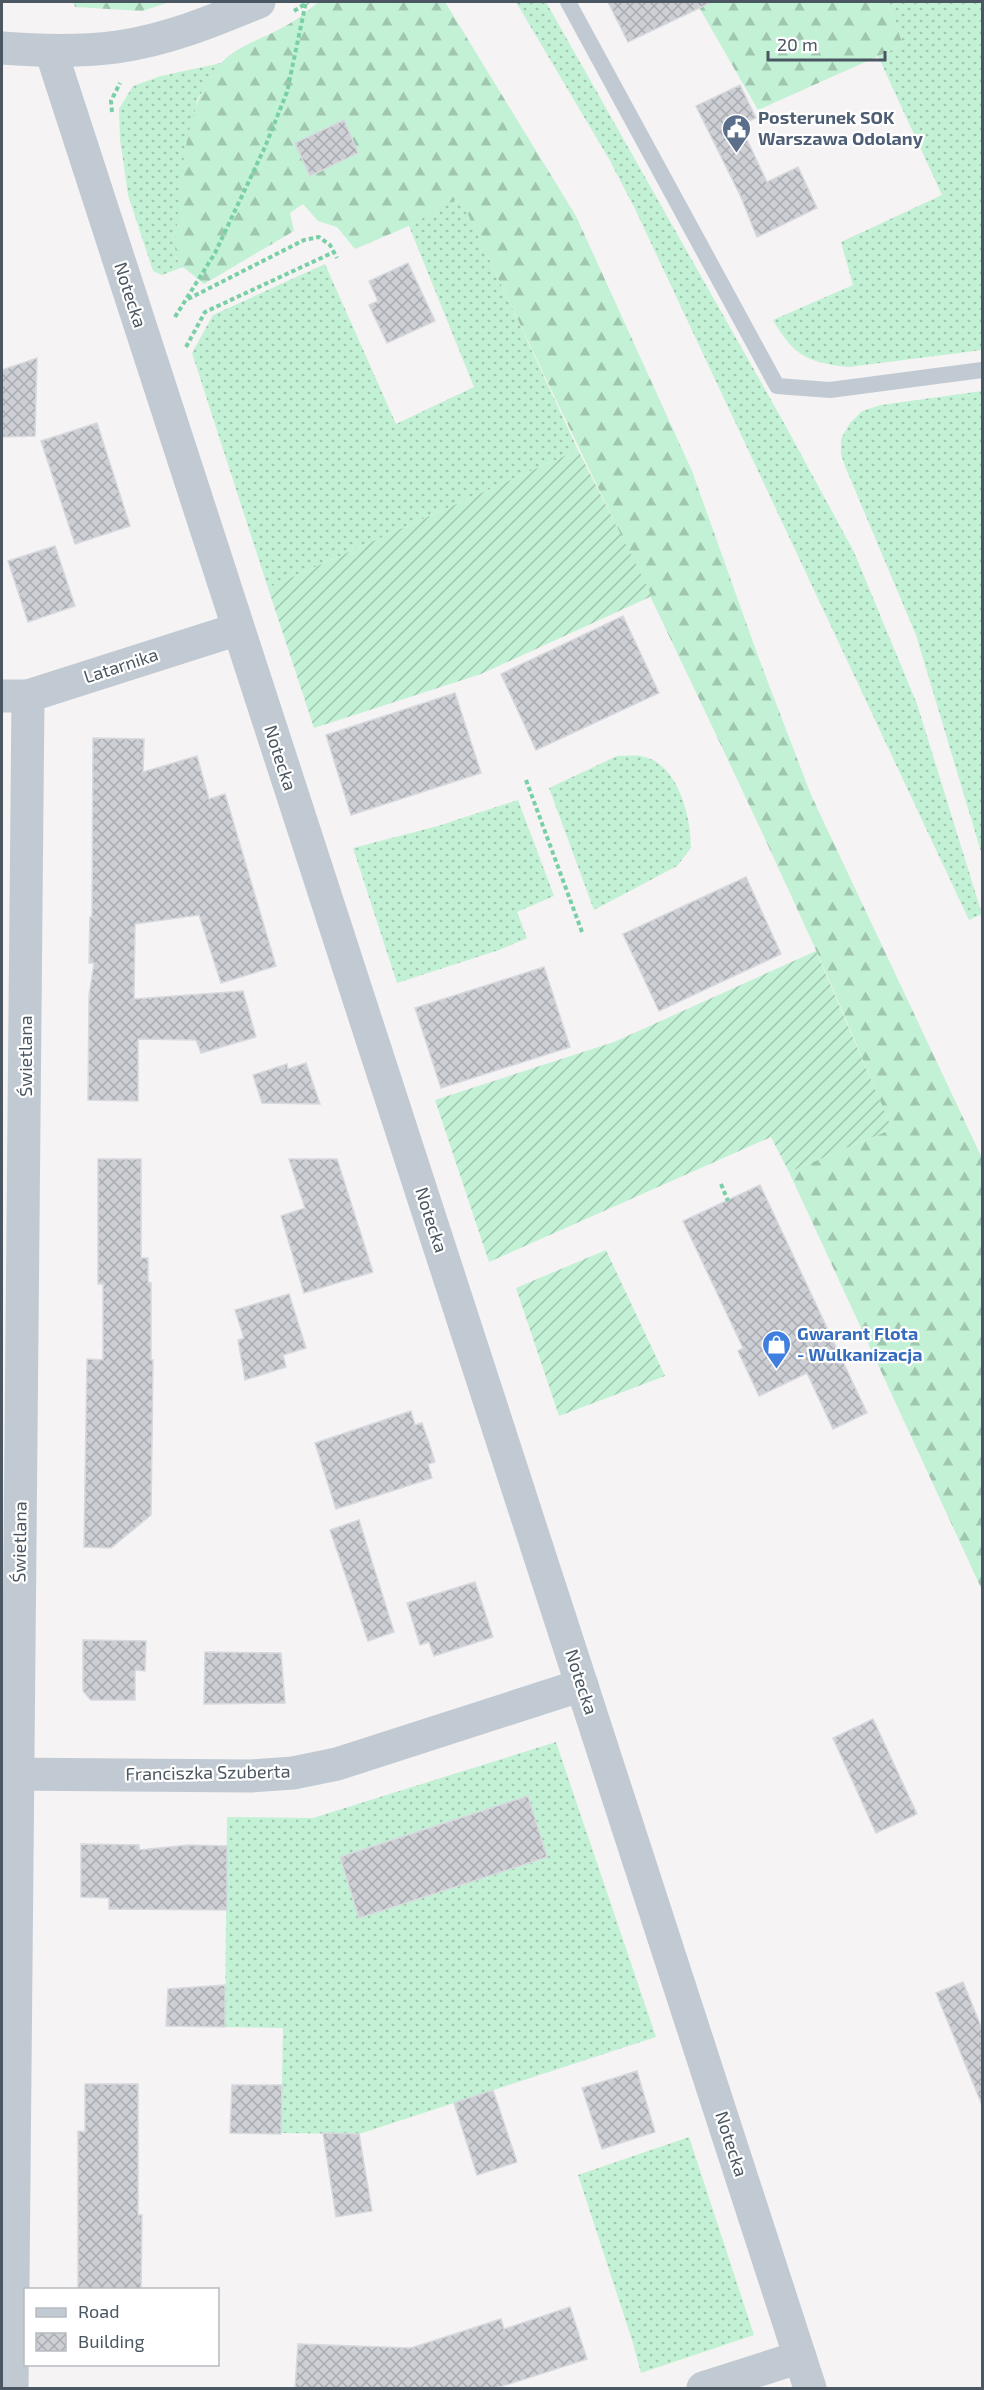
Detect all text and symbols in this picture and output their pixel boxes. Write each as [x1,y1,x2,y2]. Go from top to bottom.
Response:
scale bar [768,24,885,62]
text: 20 m [777,33,818,55]
place label: Posterunek SOK Warszawa Odolany [758,106,924,149]
public building icon: Posterunek SOK Warszawa Odolany [721,112,753,154]
street label: Notecka [110,259,152,330]
street label: Latarnika [81,643,161,687]
street label: Notecka [260,722,302,793]
street label: Świetlana [14,1015,36,1097]
street label: Notecka [411,1184,453,1255]
place label: Gwarant Flota - Wulkanizacja [797,1322,922,1365]
shop icon: Gwarant Flota - Wulkanizacja [760,1328,792,1370]
street label: Świetlana [7,1501,31,1583]
street label: Notecka [561,1646,603,1717]
street label: Franciszka Szuberta [125,1760,291,1784]
street label: Notecka [711,2108,753,2179]
legend [24,2288,219,2366]
text: Road [78,2300,119,2322]
text: Building [78,2330,145,2352]

